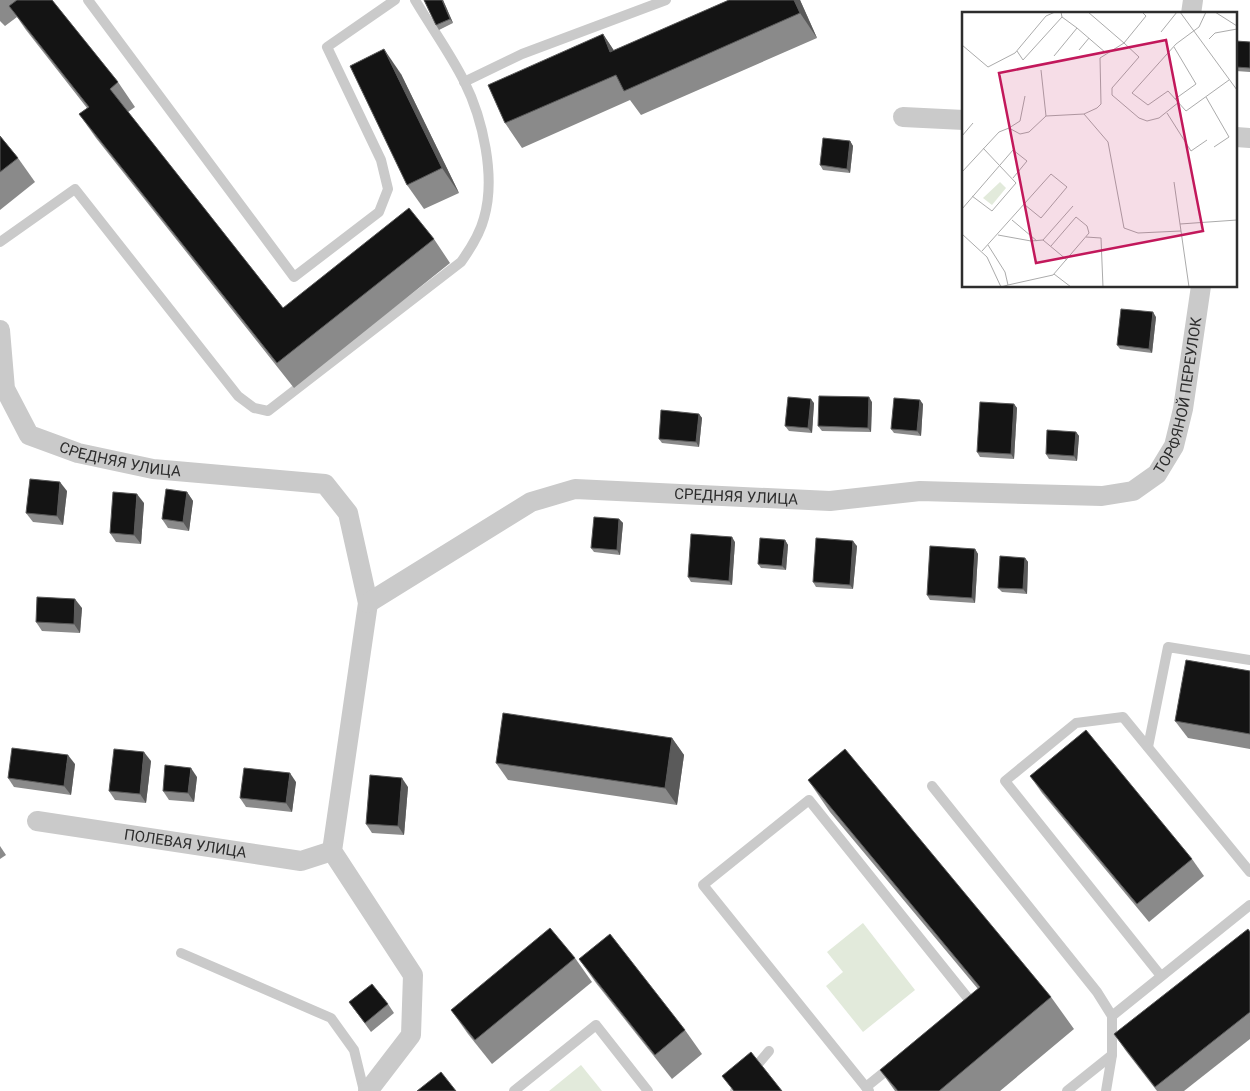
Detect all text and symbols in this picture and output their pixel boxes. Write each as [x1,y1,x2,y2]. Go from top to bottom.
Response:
inset map [962,12,1238,288]
street label: ТОРФЯНОЙ ПЕРЕУЛОК [1150,315,1205,477]
street label: СРЕДНЯЯ УЛИЦА [57,438,182,480]
street label: СРЕДНЯЯ УЛИЦА [674,485,799,508]
street label: ПОЛЕВАЯ УЛИЦА [123,825,248,862]

